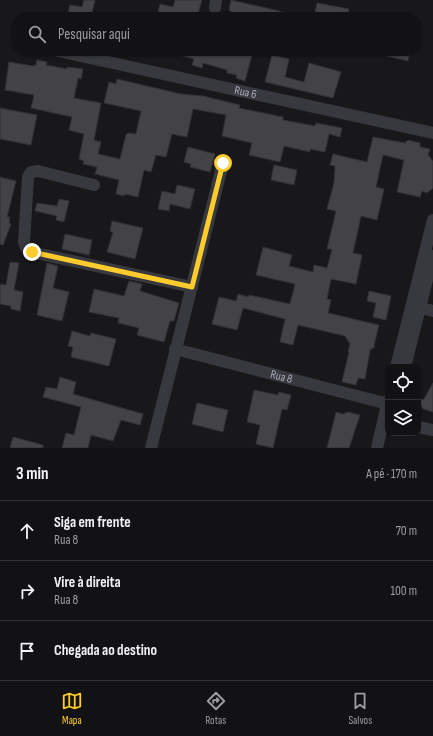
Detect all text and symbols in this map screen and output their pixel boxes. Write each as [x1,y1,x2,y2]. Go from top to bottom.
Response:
search box [12,12,421,56]
icon: search [26,23,48,45]
text: Pesquisar aqui [58,25,130,44]
street label: Rua 6 [233,82,258,102]
route start [214,154,232,172]
route end [23,243,41,261]
map controls [385,364,421,436]
button: locate [385,364,421,400]
street label: Rua 8 [269,366,294,387]
button: layers [385,400,421,436]
text: 3 min [16,464,49,484]
text: A pé · 170 m [366,466,417,482]
text: Siga em frente [54,513,131,532]
icon: ahead [16,520,38,542]
text: 70 m [396,523,417,539]
text: Rua 8 [54,532,78,548]
text: Vire à direita [54,573,121,592]
icon: right [16,580,38,602]
text: 100 m [390,583,417,599]
text: Rua 8 [54,592,78,608]
icon: arrive [16,640,38,662]
text: Chegada ao destino [54,641,157,660]
tab: Mapa [61,690,83,727]
tab: Rotas [205,690,227,727]
tab: Salvos [348,690,372,727]

